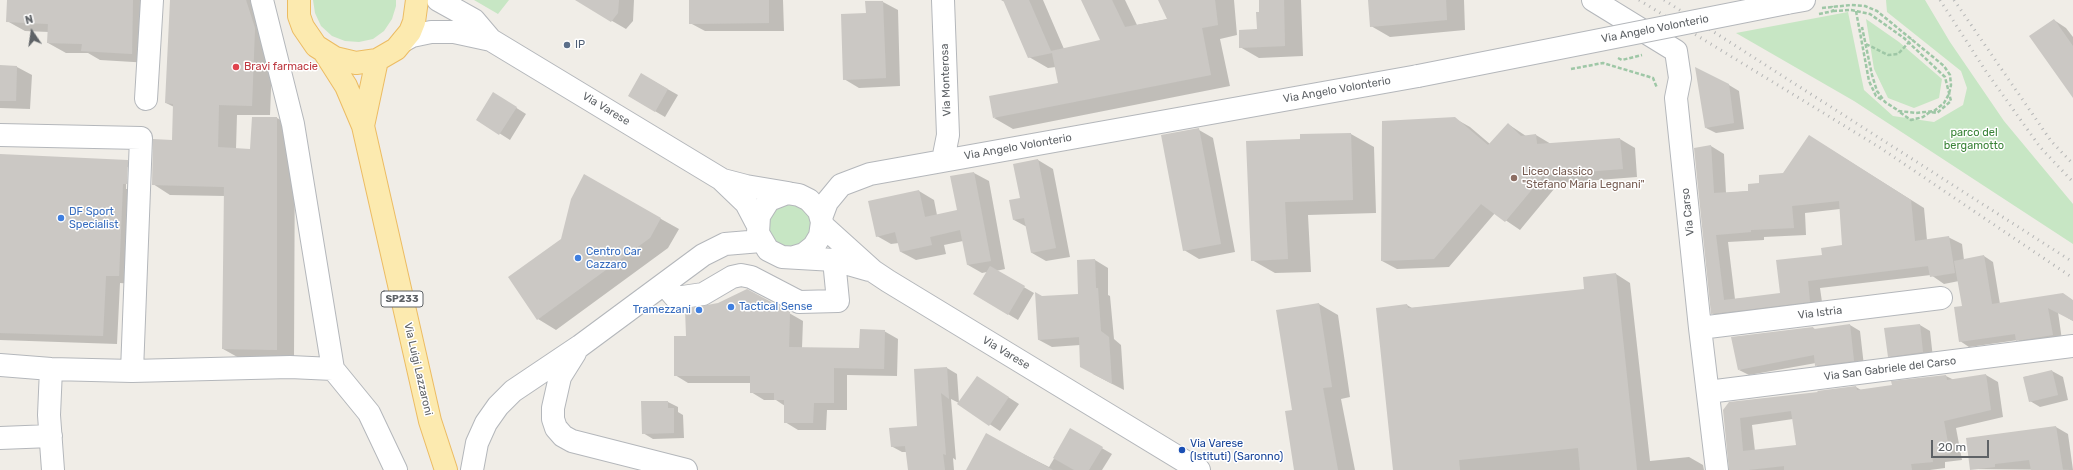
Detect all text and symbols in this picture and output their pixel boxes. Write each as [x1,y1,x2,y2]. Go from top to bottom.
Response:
north arrow [12,12,52,52]
street label: Via Angelo Volonterio [1600,12,1710,46]
text: N [24,13,35,27]
place label: IP [575,38,585,52]
marker: IP [562,40,572,50]
street label: Via Monterosa [938,43,954,117]
place label: Bravi farmacie [244,60,318,74]
marker: Bravi farmacie [231,62,241,72]
street label: Via Angelo Volonterio [1282,74,1392,106]
street label: Via Varese [580,90,632,128]
park label: parco del bergamotto [1944,126,2004,152]
street label: Via Angelo Volonterio [963,131,1073,163]
place label: Liceo classico "Stefano Maria Legnani" [1522,165,1645,191]
marker: Liceo classico "Stefano Maria Legnani" [1509,173,1519,183]
street label: Via Carso [1679,187,1697,237]
place label: DF Sport Specialist [69,205,119,231]
marker: DF Sport Specialist [56,213,66,223]
place label: Centro Car Cazzaro [586,245,641,271]
marker: Centro Car Cazzaro [573,253,583,263]
road number: SP233 [381,291,423,307]
place label: Tactical Sense [739,300,812,314]
marker: Tactical Sense [726,302,736,312]
place label: Tramezzani [633,303,691,317]
street label: Via Istria [1797,304,1843,322]
marker: Tramezzani [694,305,704,315]
street label: Via Luigi Lazzaroni [401,321,435,417]
street label: Via Varese [980,334,1032,372]
street label: Via San Gabriele del Carso [1823,354,1957,384]
scale bar [1933,432,1991,458]
place label: Via Varese (Istituti) (Saronno) [1190,437,1283,463]
text: 20 m [1938,440,1966,454]
marker: Via Varese (Istituti) (Saronno) [1177,445,1187,455]

